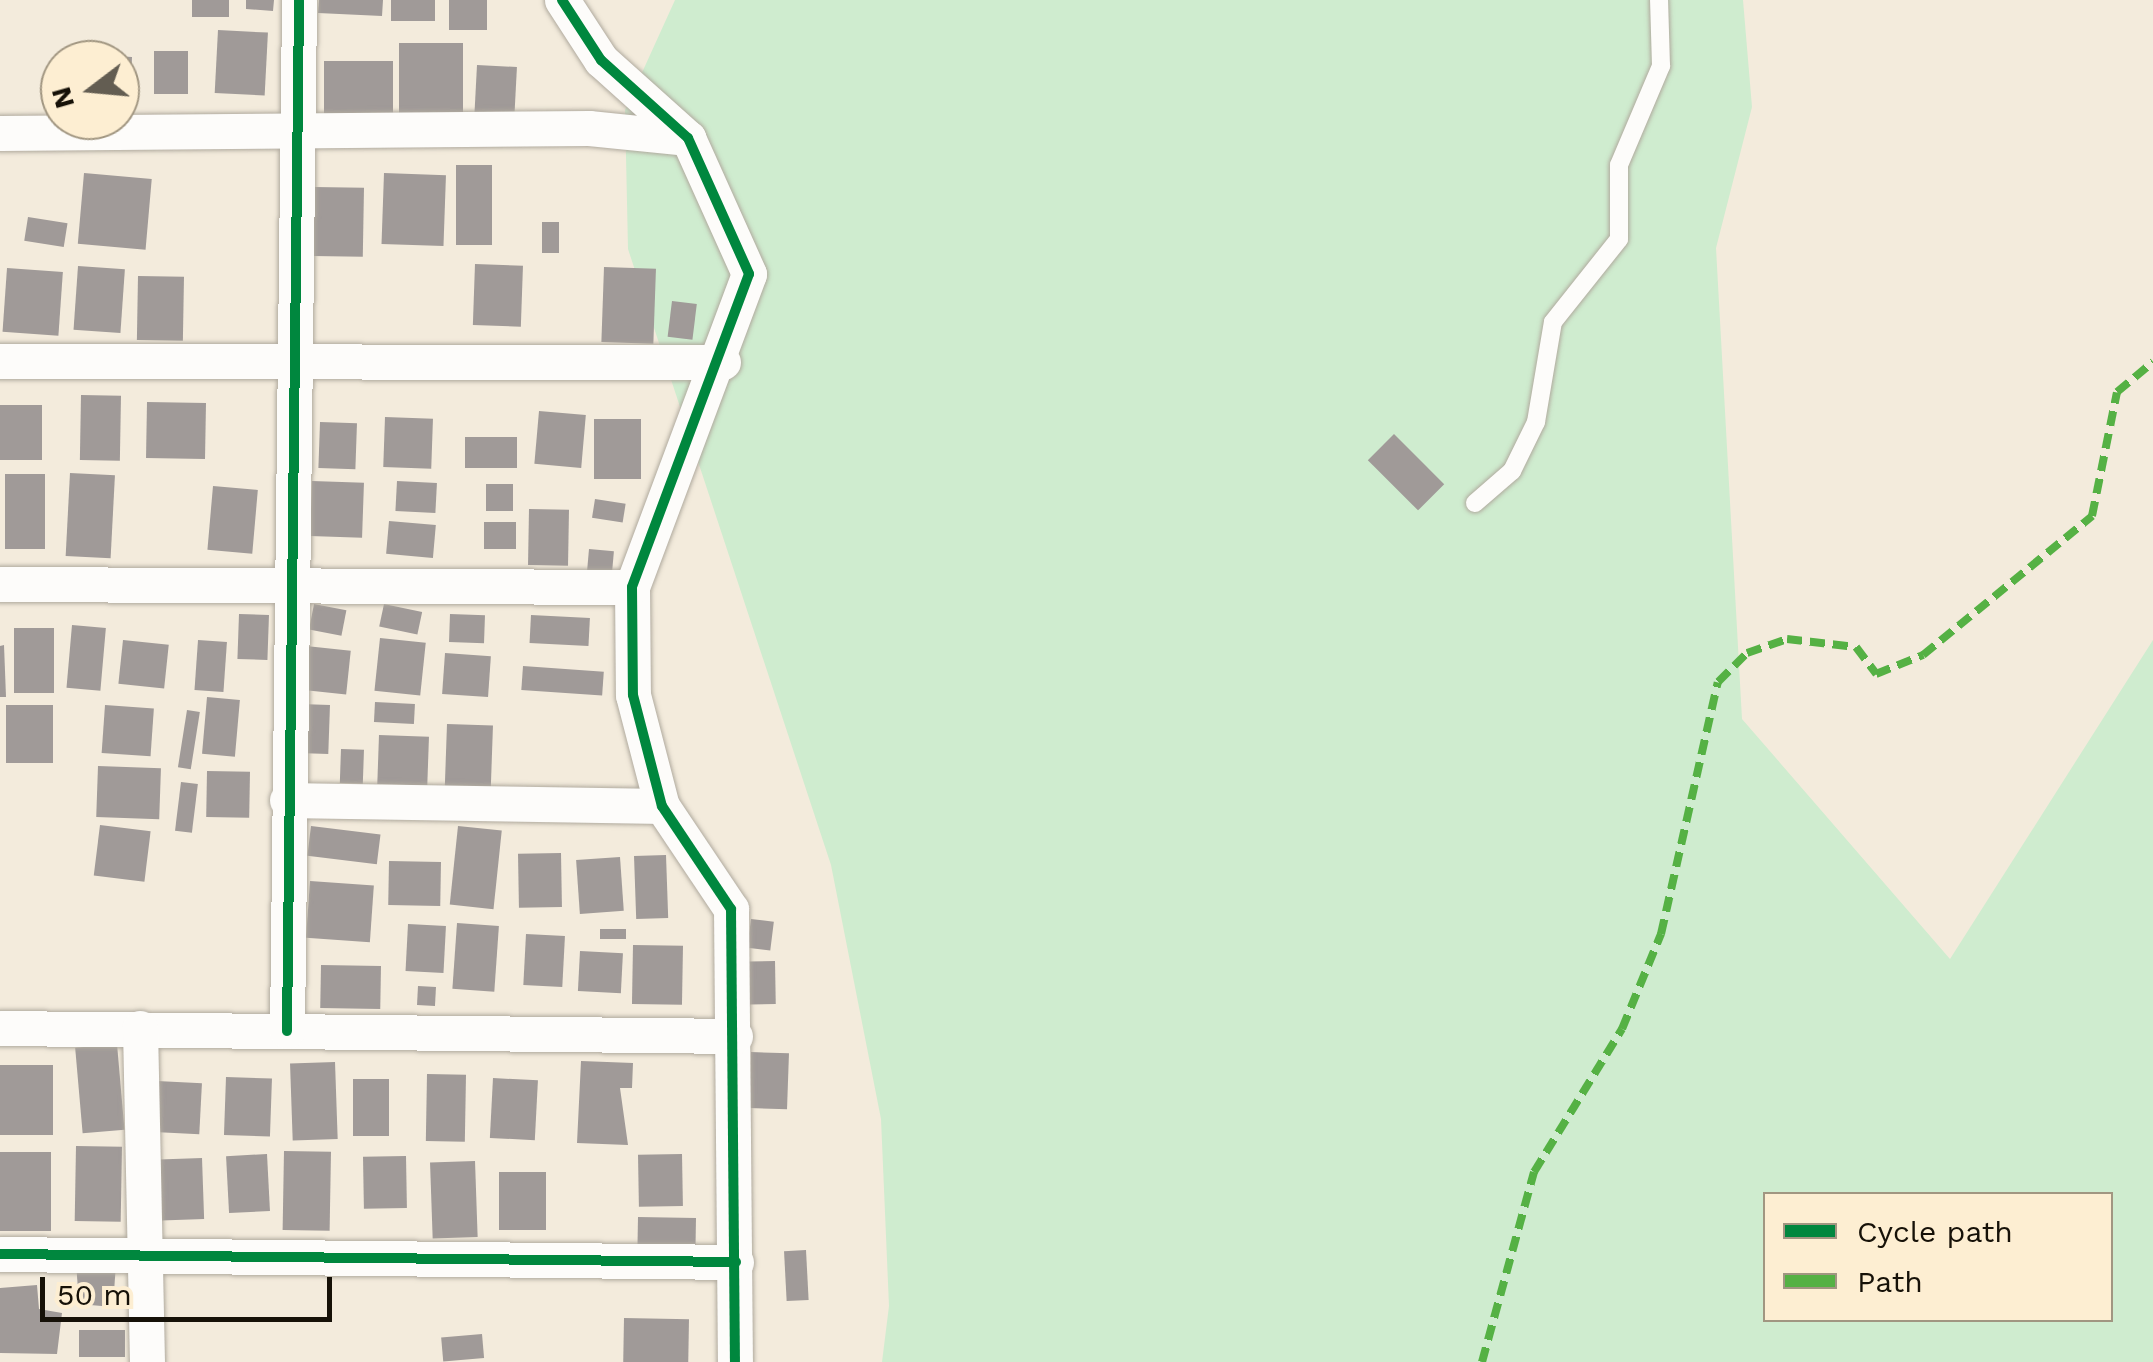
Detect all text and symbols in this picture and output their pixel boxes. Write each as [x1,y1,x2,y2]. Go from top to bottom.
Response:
north arrow [40,40,140,140]
text: N [44,83,81,112]
legend [1763,1192,2113,1322]
text: Cycle path [1857,1214,2013,1249]
scale bar [45,1257,338,1319]
text: Path [1857,1264,1923,1299]
text: 50 m [57,1277,132,1312]

